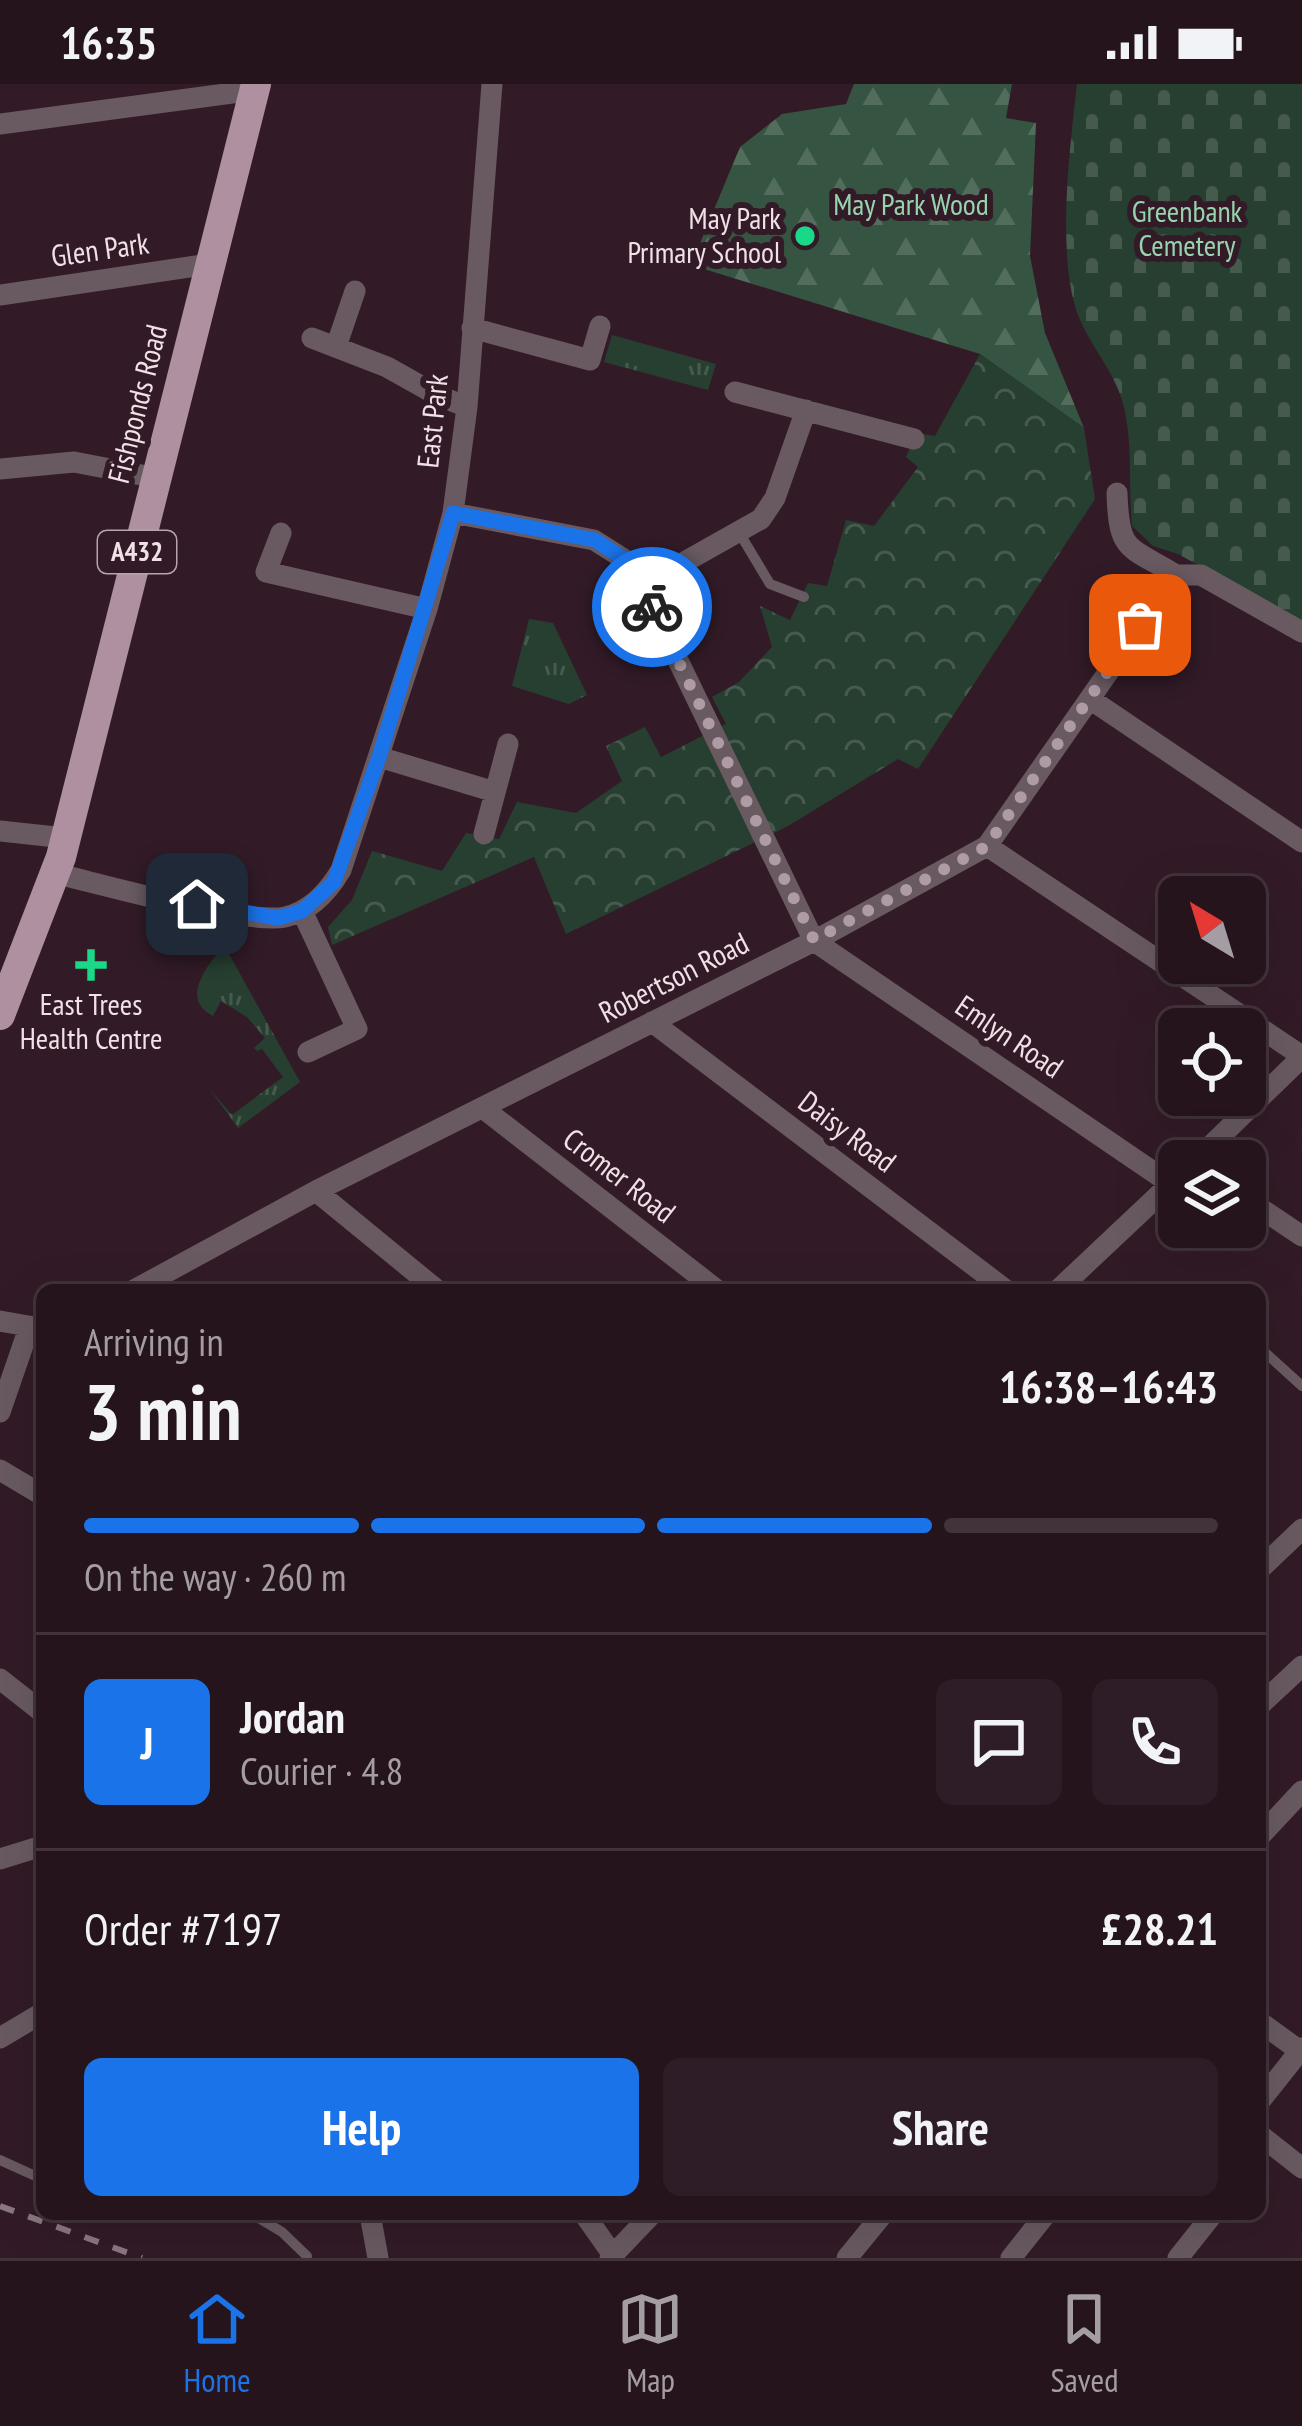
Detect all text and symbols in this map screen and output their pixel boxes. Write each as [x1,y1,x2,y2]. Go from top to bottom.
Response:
text: 16:35 [60,13,157,71]
park label: May Park Wood [833,184,989,223]
park label: Greenbank Cemetery [1132,191,1243,264]
place label: May Park Primary School [627,198,781,271]
street label: Glen Park [48,222,152,275]
marker: May Park Primary School [792,223,818,249]
street label: Fishponds Road [98,320,175,487]
street label: East Park [407,372,456,470]
road number: A432 [98,531,176,573]
courier [592,547,712,667]
icon: bike [619,574,685,640]
pin [1089,574,1191,676]
icon: bag [1107,592,1173,658]
pin [146,853,248,955]
icon: home [164,871,230,937]
north arrow [1158,876,1266,984]
map controls [1158,876,1266,1248]
street label: Robertson Road [592,922,755,1031]
marker: East Trees Health Centre [75,949,107,981]
place label: East Trees Health Centre [20,984,162,1057]
street label: Emlyn Road [949,986,1071,1086]
button: locate [1158,1008,1266,1116]
street label: Daisy Road [791,1081,905,1180]
street label: Cromer Road [556,1119,684,1231]
button: layers [1158,1140,1266,1248]
text: Arriving in [84,1316,224,1367]
text: 16:38–16:43 [999,1357,1218,1415]
text: 3 min [84,1361,242,1462]
text: On the way · 260 m [84,1551,346,1602]
button: chat [936,1679,1062,1805]
button: phone [1092,1679,1218,1805]
text: Jordan [240,1687,345,1745]
text: J [140,1713,154,1771]
text: Courier · 4.8 [240,1745,403,1796]
text: Order #7197 [84,1899,282,1957]
text: £28.21 [1101,1899,1218,1957]
button: Help [84,2058,639,2196]
button: Share [663,2058,1218,2196]
tab: Home [183,2286,251,2401]
tab: Map [617,2286,683,2401]
tab: Saved [1050,2286,1118,2401]

